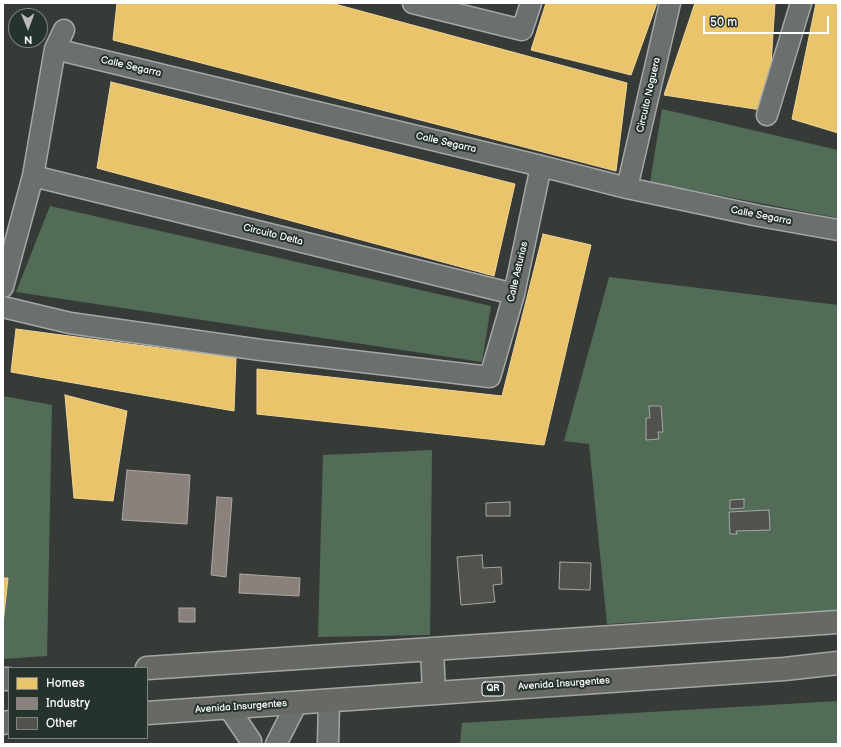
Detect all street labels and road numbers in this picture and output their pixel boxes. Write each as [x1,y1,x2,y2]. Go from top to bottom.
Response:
street label: Calle Segarra [99,54,163,80]
street label: Circuito Noguera [635,56,663,134]
street label: Calle Segarra [414,130,478,156]
street label: Calle Segarra [729,204,793,228]
street label: Circuito Delta [242,222,304,248]
street label: Calle Asturias [505,241,531,303]
street label: Avenida Insurgentes [518,675,610,693]
road number: QR [482,682,504,696]
street label: Avenida Insurgentes [195,698,287,716]

